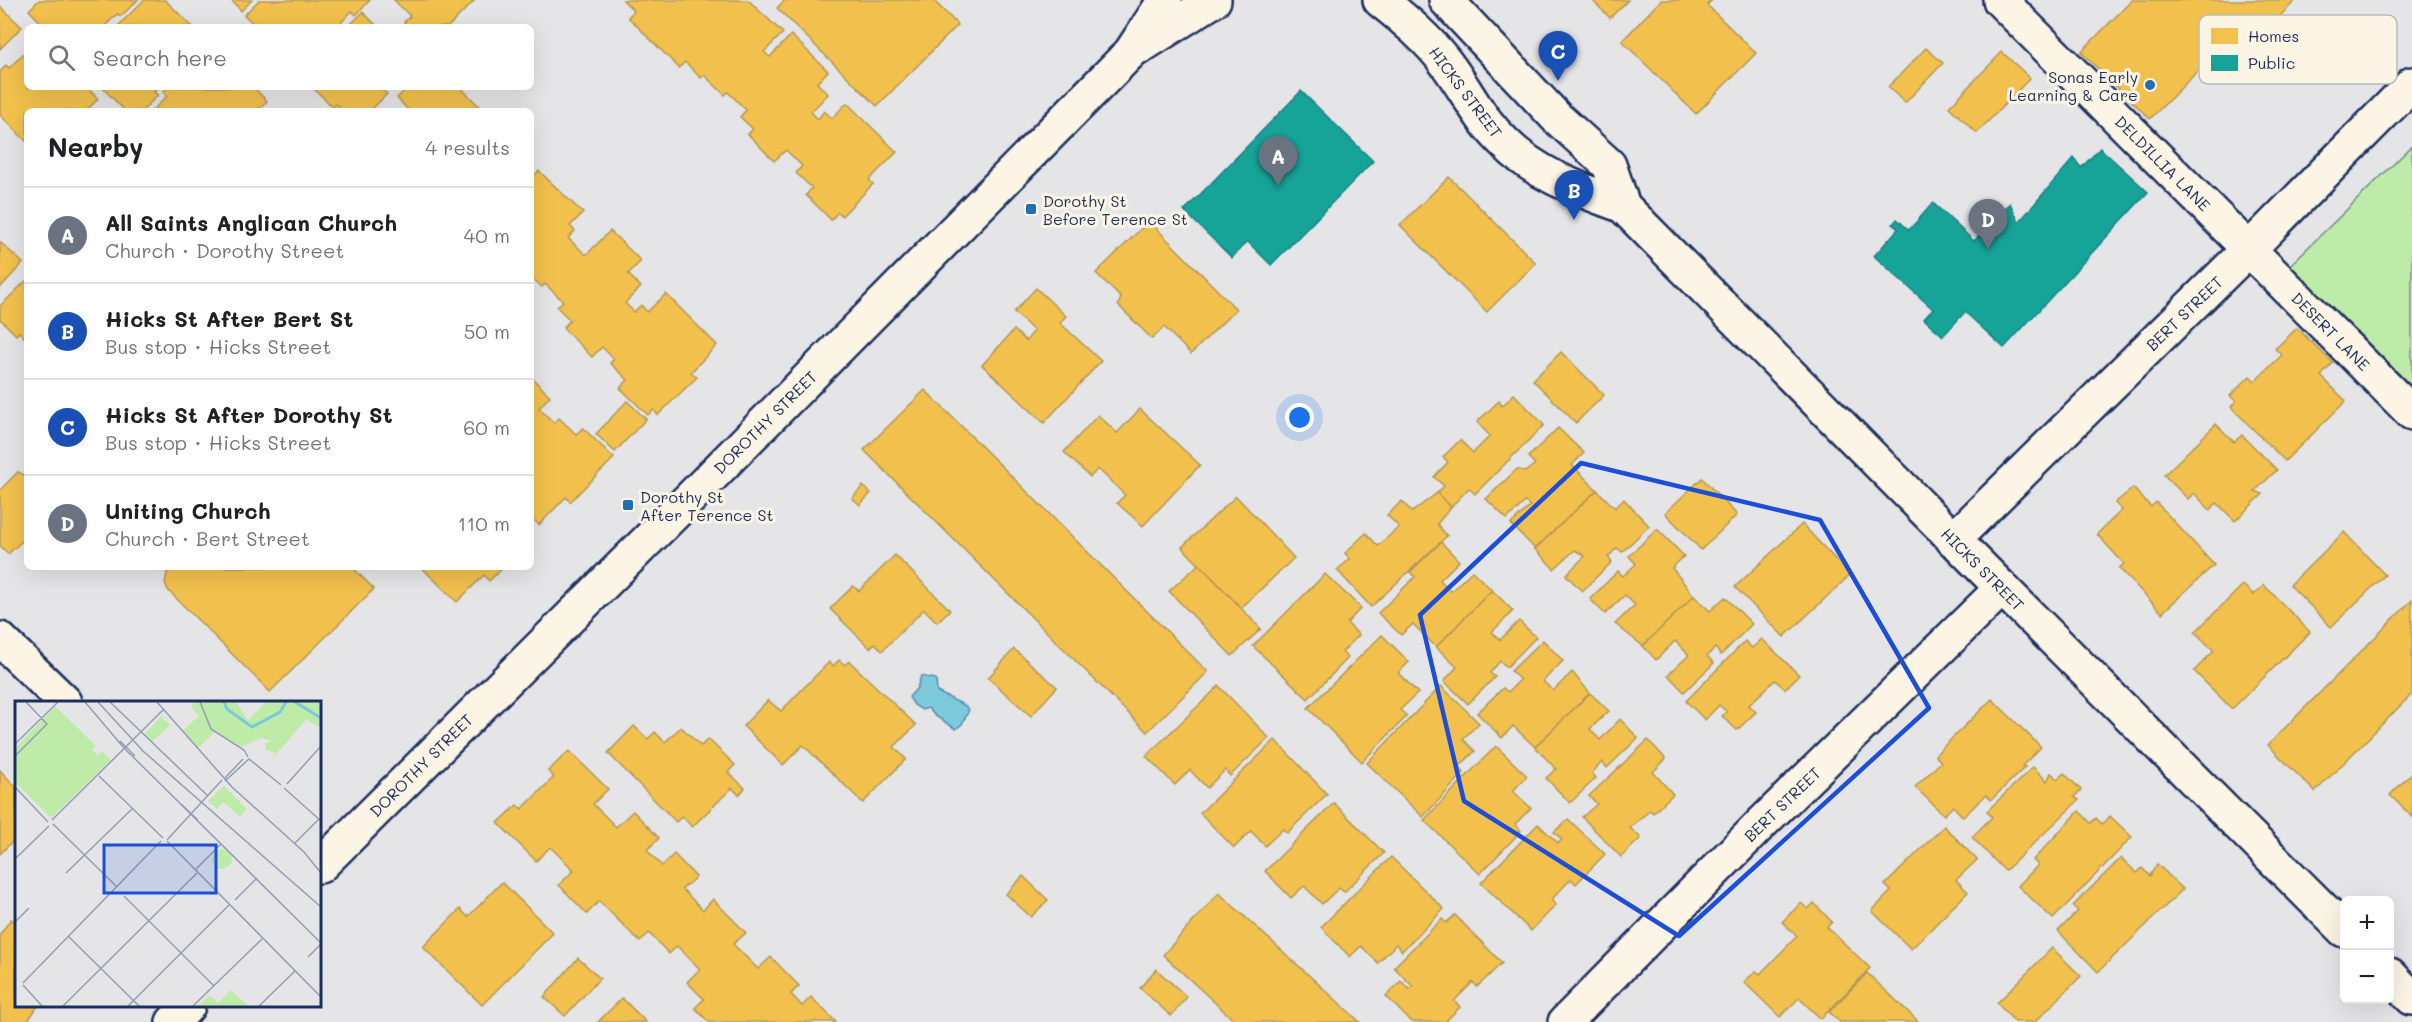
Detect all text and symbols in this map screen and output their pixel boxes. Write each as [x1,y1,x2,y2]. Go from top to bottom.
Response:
legend [2199,15,2397,84]
search box [24,24,534,90]
text: Homes [2248,25,2299,46]
pin: C [1538,32,1578,81]
icon: search [45,41,78,74]
street label: HICKS STREET [1425,42,1507,142]
text: Search here [93,43,227,72]
text: Public [2248,52,2295,73]
place label: Sonas Early Learning & Care [2009,66,2138,105]
marker: Sonas Early Learning & Care [2143,78,2157,92]
street label: DELDILLIA LANE [2111,111,2215,215]
text: Nearby [48,130,143,164]
text: 4 results [425,134,510,160]
pin: A [1258,136,1298,186]
pin: B [1554,170,1594,220]
place label: Dorothy St Before Terence St [1043,190,1188,229]
pin: D [1968,200,2008,249]
marker: Dorothy St Before Terence St [1024,202,1038,216]
text: All Saints Anglican Church [105,208,397,237]
text: A [61,222,74,248]
text: 40 m [464,222,510,248]
text: Church · Dorothy Street [105,237,344,263]
street label: BERT STREET [2141,271,2227,355]
street label: DESERT LANE [2287,287,2375,375]
text: Hicks St After Bert St [105,304,353,333]
text: B [61,318,74,344]
text: 50 m [464,318,510,344]
text: Bus stop · Hicks Street [105,333,331,359]
street label: DOROTHY STREET [709,366,821,478]
text: Hicks St After Dorothy St [105,400,393,429]
your location [1285,403,1314,432]
text: C [60,414,75,440]
text: 60 m [463,414,510,440]
text: Bus stop · Hicks Street [105,429,331,455]
place label: Dorothy St After Terence St [640,486,774,525]
text: Uniting Church [105,496,271,525]
marker: Dorothy St After Terence St [621,498,635,512]
text: D [60,510,75,536]
text: 110 m [457,510,510,536]
street label: HICKS STREET [1937,523,2029,615]
text: Church · Bert Street [105,525,310,551]
inset map [15,701,321,1007]
street label: DOROTHY STREET [365,709,477,821]
street label: BERT STREET [1739,762,1825,846]
map controls [2340,896,2394,1004]
button: + [2340,896,2394,950]
button: − [2340,950,2394,1004]

